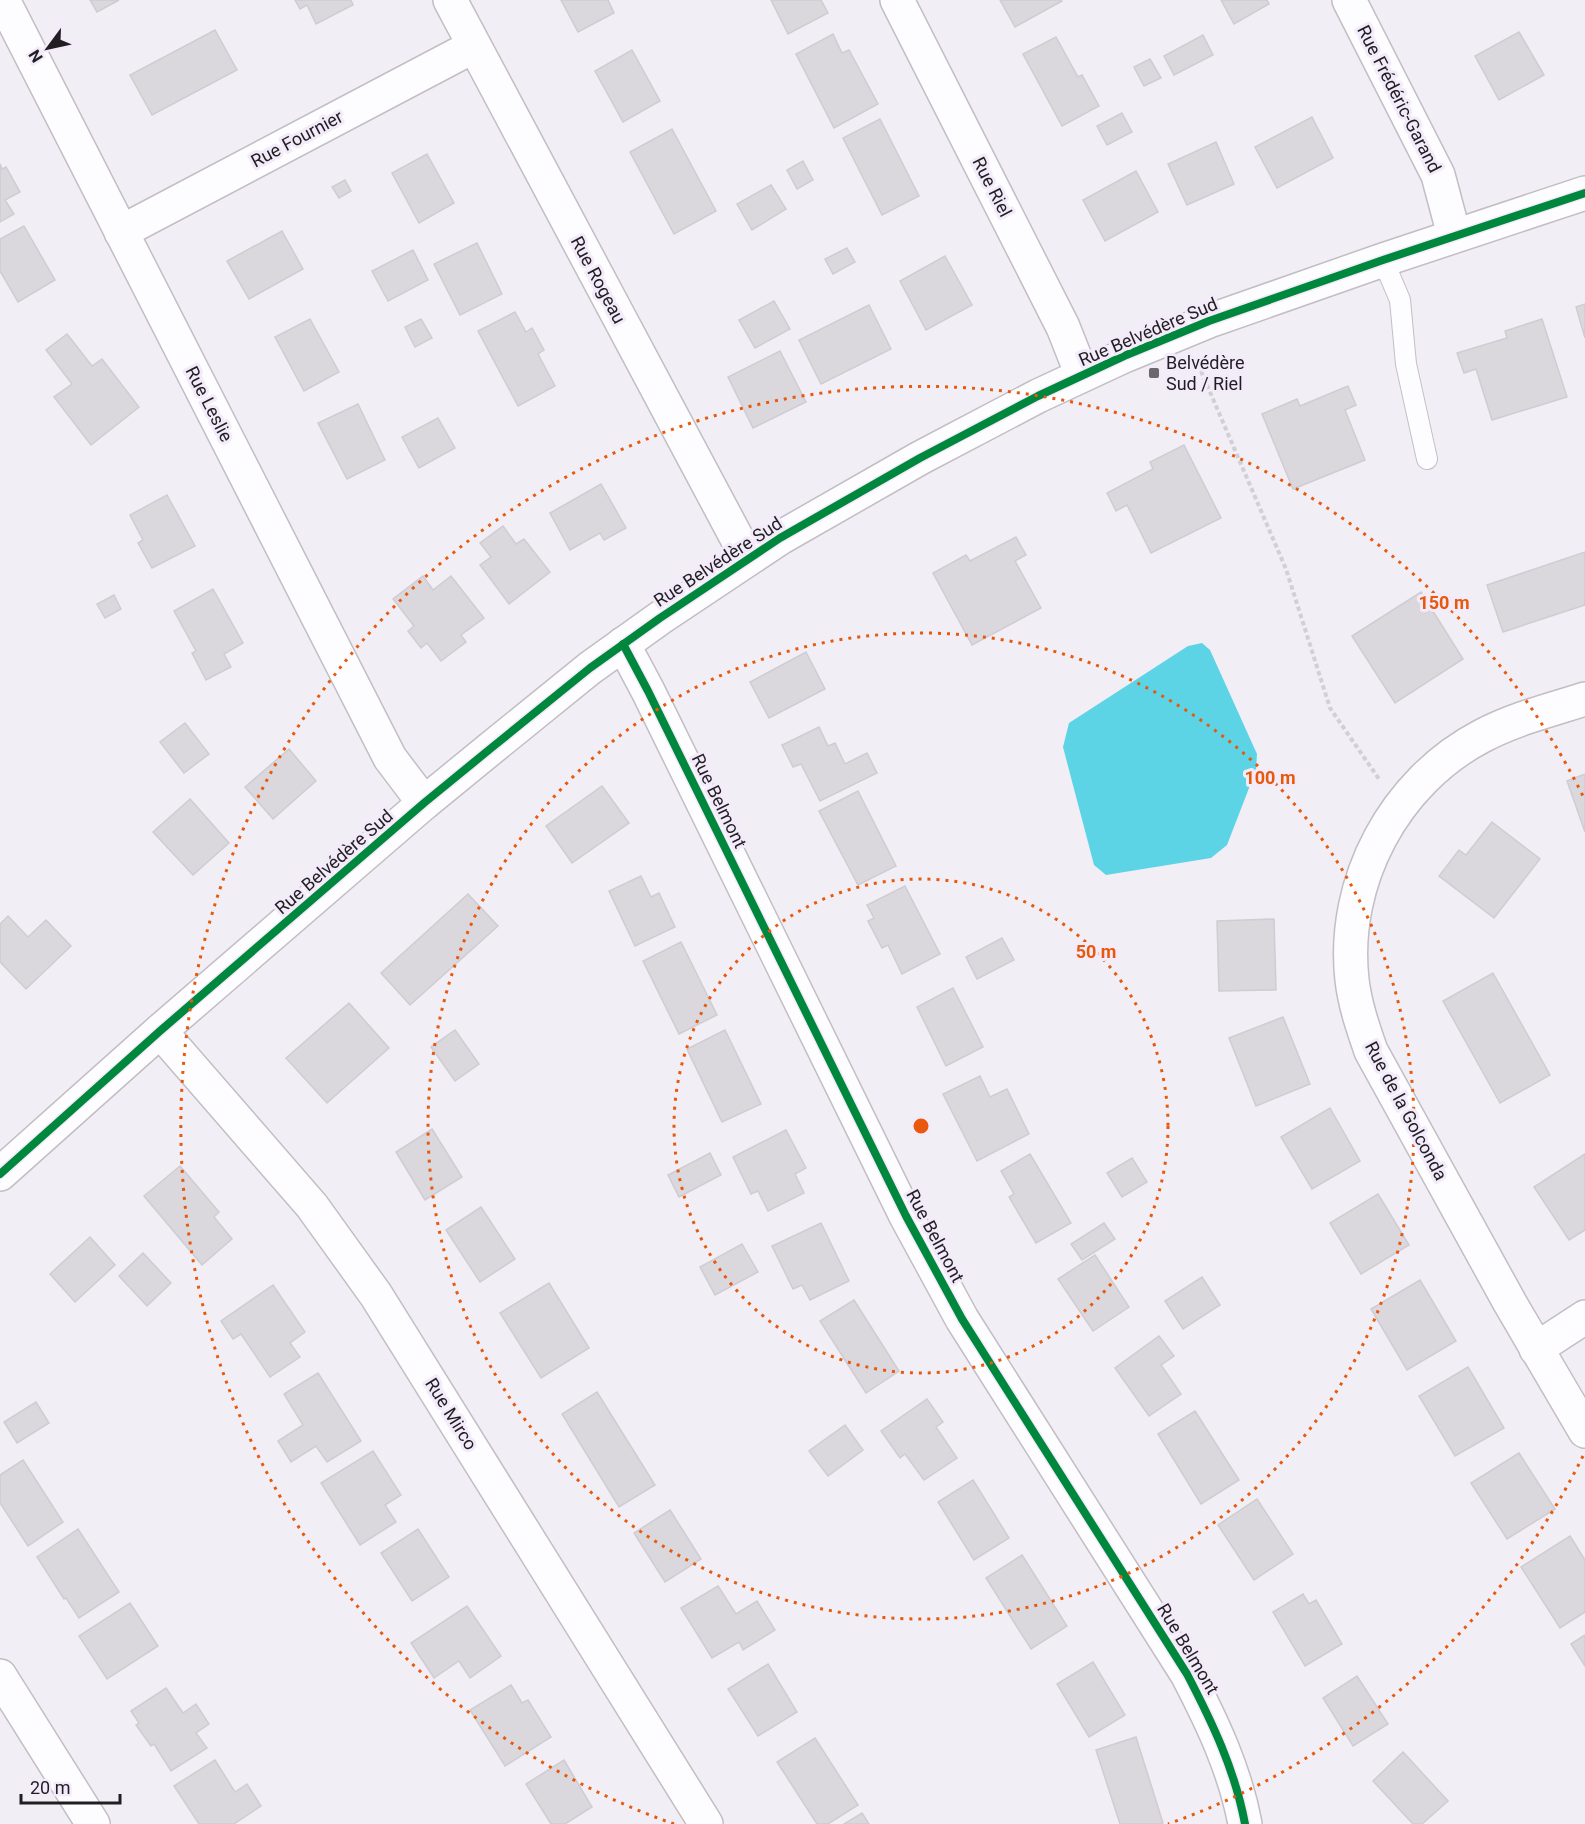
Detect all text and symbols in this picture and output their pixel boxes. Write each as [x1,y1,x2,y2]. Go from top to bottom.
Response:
north arrow [18,18,78,78]
street label: Rue Frédéric-Garand [1353,22,1446,176]
text: N [25,46,47,66]
street label: Rue Fournier [247,106,346,172]
street label: Rue Riel [968,153,1016,220]
street label: Rue Rogeau [567,233,630,327]
street label: Rue Belvédère Sud [1075,293,1220,370]
place label: Belvédère Sud / Riel [1166,352,1244,394]
street label: Rue Leslie [182,363,237,445]
marker: Belvédère Sud / Riel [1147,366,1161,380]
street label: Rue Belvédère Sud [650,512,786,611]
text: 150 m [1418,592,1470,613]
street label: Rue Belmont [688,750,751,851]
text: 100 m [1244,767,1296,788]
street label: Rue Belvédère Sud [271,805,397,918]
text: 50 m [1076,941,1116,962]
street label: Rue de la Golconda [1361,1038,1452,1184]
centre of rings [911,1116,931,1136]
street label: Rue Belmont [902,1186,969,1286]
street label: Rue Mirco [421,1374,482,1454]
street label: Rue Belmont [1153,1600,1224,1698]
scale bar [21,1767,120,1805]
text: 20 m [30,1777,70,1798]

